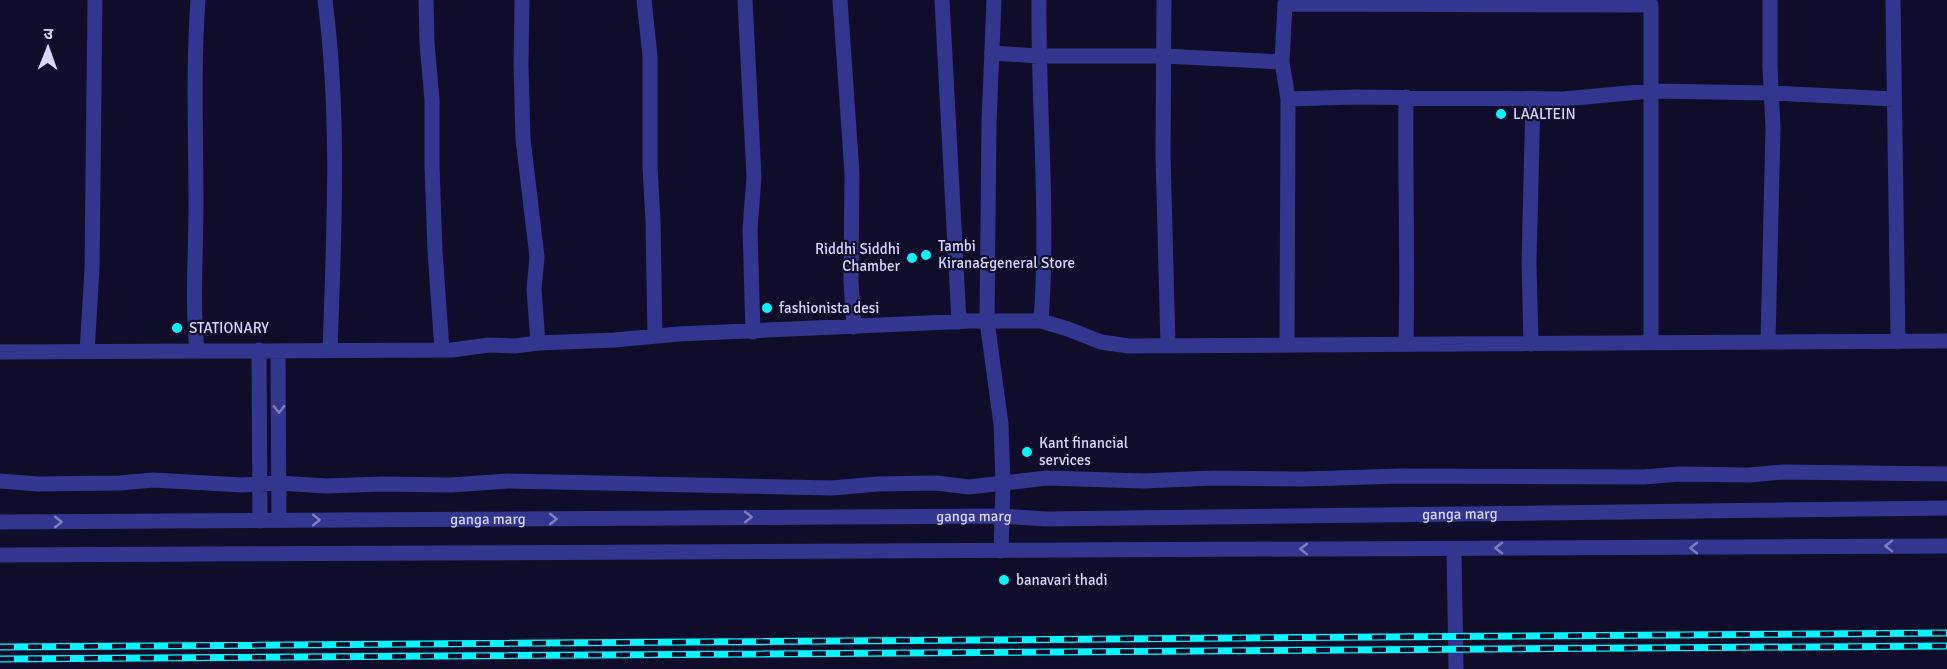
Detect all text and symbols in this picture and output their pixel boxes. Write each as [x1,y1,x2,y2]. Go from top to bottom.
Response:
north arrow [18,18,78,78]
text: उ [43,24,54,44]
place label: LAALTEIN [1513,105,1576,123]
marker: LAALTEIN [1494,107,1508,121]
place label: Tambi Kirana&general Store [938,237,1075,272]
place label: Riddhi Siddhi Chamber [815,240,900,275]
marker: Tambi Kirana&general Store [919,248,933,262]
marker: Riddhi Siddhi Chamber [905,251,919,265]
place label: fashionista desi [779,299,879,317]
marker: fashionista desi [760,301,774,315]
place label: STATIONARY [189,319,269,337]
marker: STATIONARY [170,321,184,335]
one-way arrow [272,405,285,414]
place label: Kant financial services [1039,434,1128,469]
marker: Kant financial services [1020,445,1034,459]
street label: ganga marg [1422,504,1498,523]
street label: ganga marg [936,507,1012,526]
street label: ganga marg [450,510,526,528]
one-way arrow [744,511,753,523]
one-way arrow [549,513,558,525]
one-way arrow [312,514,321,526]
one-way arrow [54,516,63,528]
one-way arrow [1884,540,1893,552]
one-way arrow [1689,541,1698,554]
one-way arrow [1494,542,1503,554]
one-way arrow [1299,543,1308,555]
place label: banavari thadi [1016,571,1108,589]
marker: banavari thadi [997,573,1011,587]

